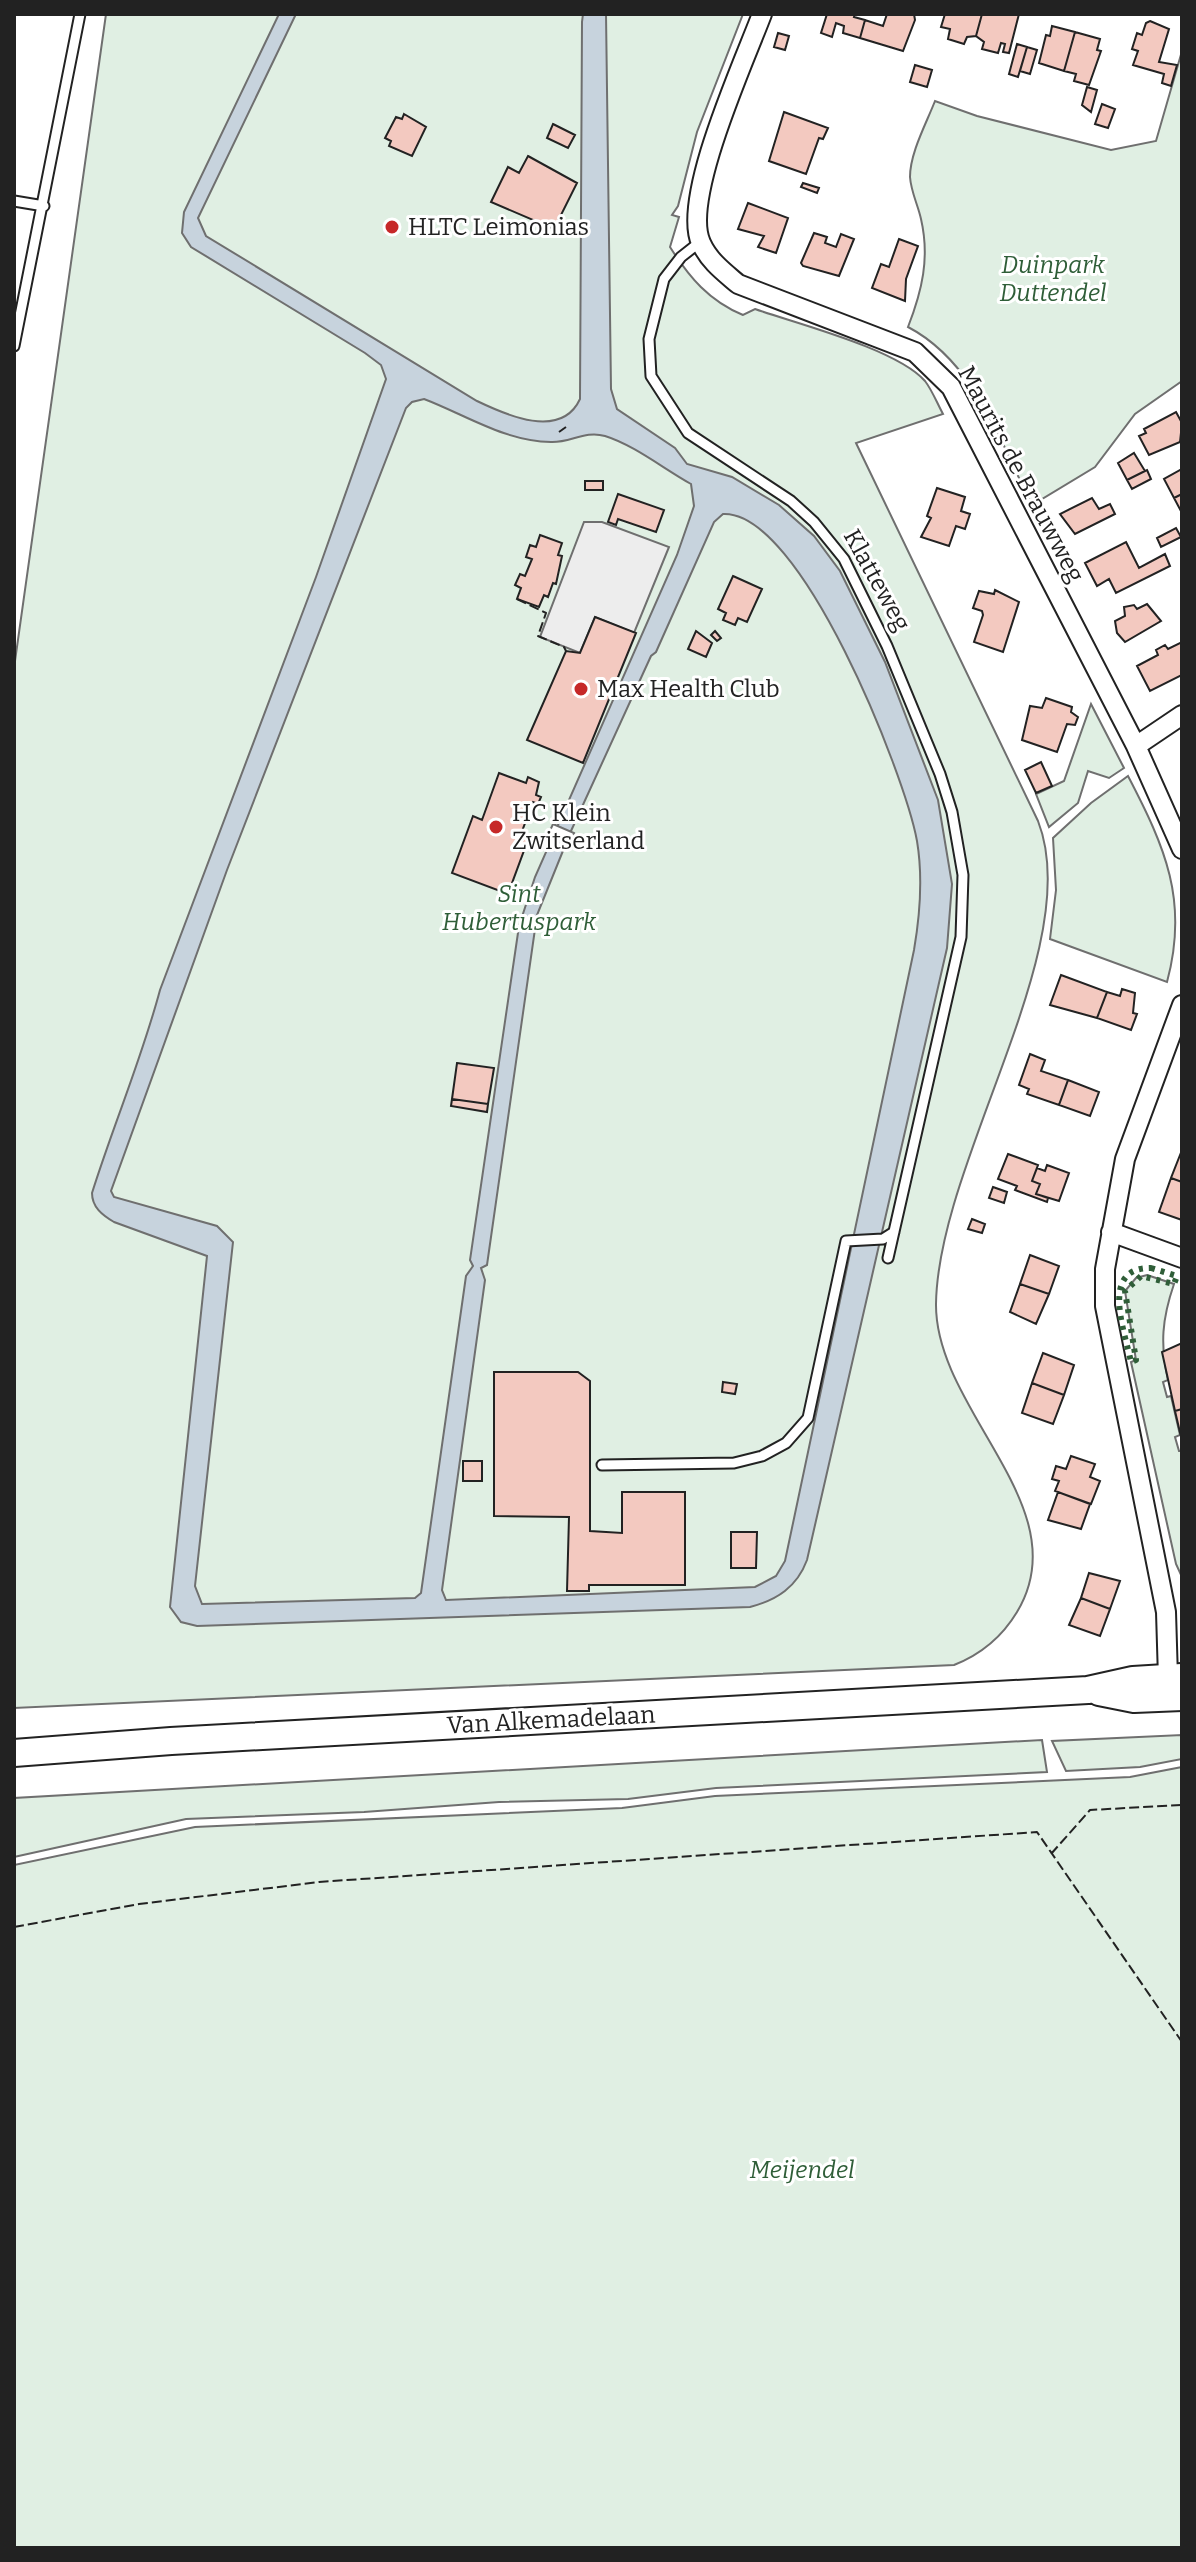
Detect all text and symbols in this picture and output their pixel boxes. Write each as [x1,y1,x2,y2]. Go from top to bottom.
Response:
place label: HLTC Leimonias [408,213,589,241]
marker: HLTC Leimonias [383,218,401,236]
park label: Duinpark Duttendel [999,251,1107,307]
street label: Maurits de Brauwweg [952,361,1090,587]
street label: Klatteweg [838,524,916,636]
place label: Max Health Club [597,675,780,703]
marker: Max Health Club [572,680,590,698]
place label: HC Klein Zwitserland [512,799,645,855]
marker: HC Klein Zwitserland [487,818,505,836]
park label: Sint Hubertuspark [442,880,597,936]
street label: Van Alkemadelaan [446,1701,656,1739]
park label: Meijendel [749,2156,855,2184]

